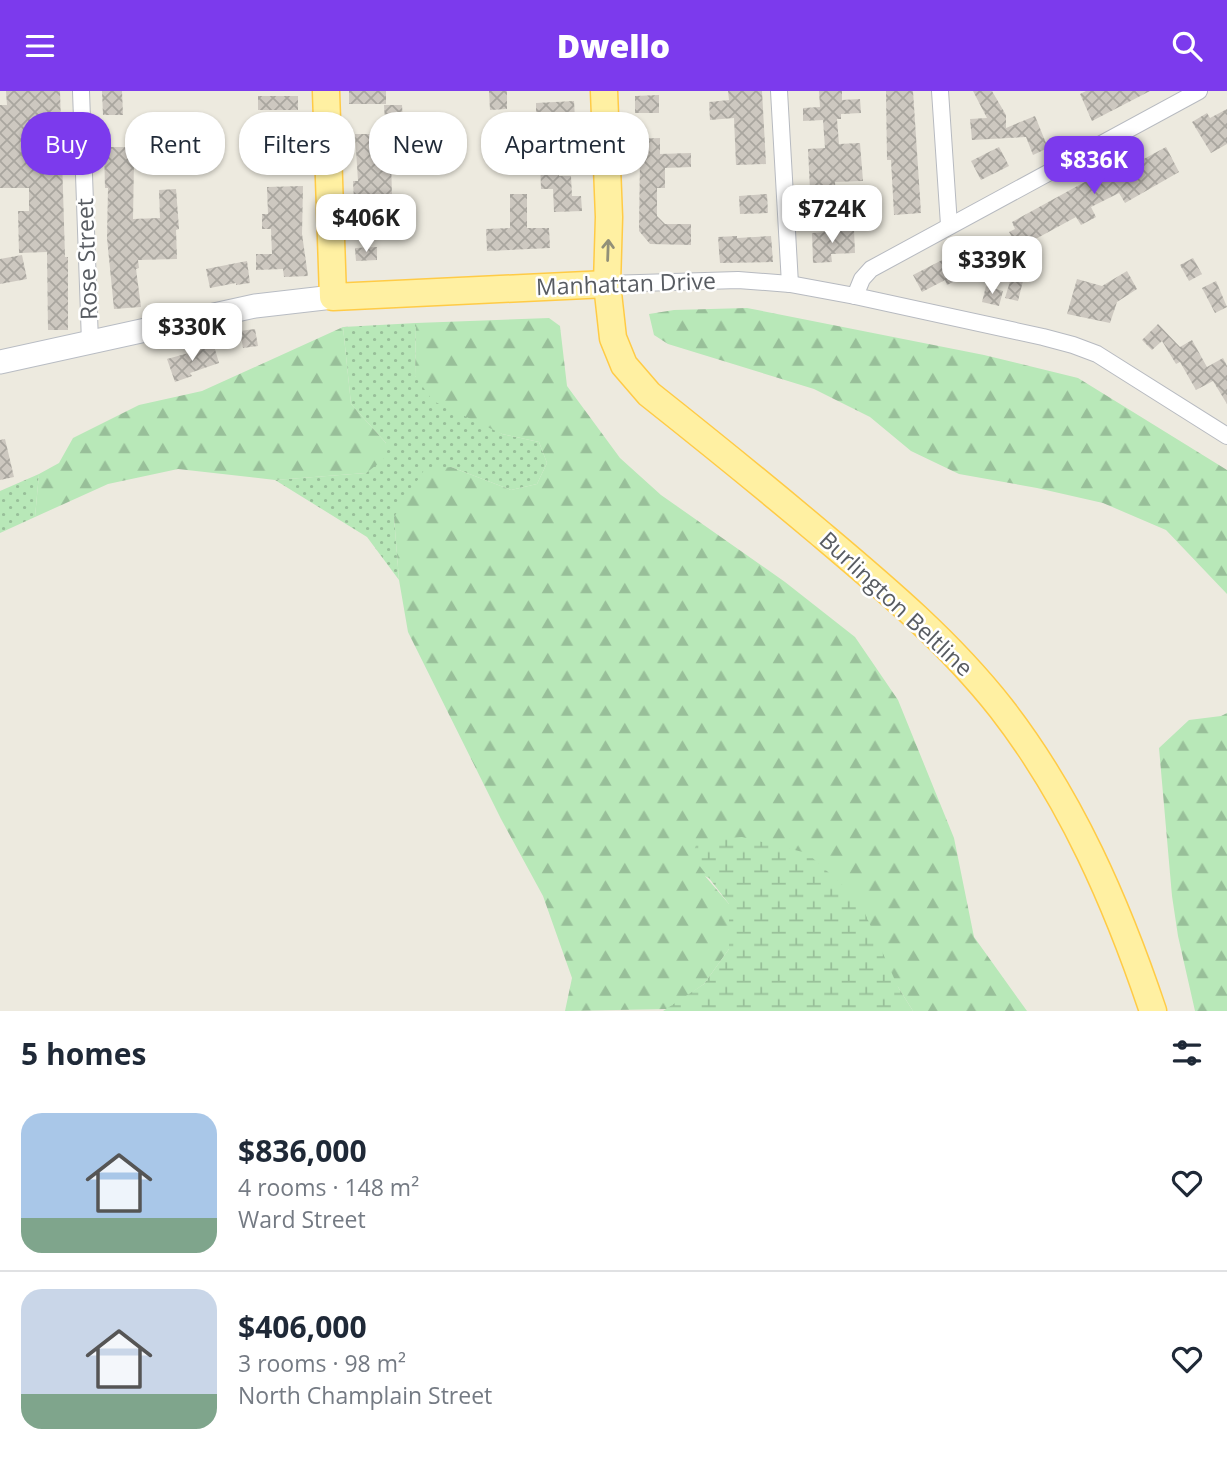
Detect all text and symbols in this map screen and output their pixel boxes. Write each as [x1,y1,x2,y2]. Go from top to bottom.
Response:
text: Dwello [557,24,670,67]
icon: menu [21,27,59,65]
icon: search [1168,27,1206,65]
chip: Buy [21,112,111,175]
chip: Rent [125,112,225,175]
chip: Filters [239,112,355,175]
chip: New [369,112,467,175]
chip: Apartment [481,112,649,175]
pin: $836K [1045,137,1143,196]
text: $836K [1060,143,1128,175]
pin: $724K [783,185,881,245]
text: $724K [798,192,866,224]
pin: $406K [317,195,415,254]
street label: Rose Street [68,197,104,321]
text: $406K [332,201,400,233]
pin: $339K [943,237,1041,296]
one-way arrow [601,239,614,262]
text: $339K [958,243,1026,275]
street label: Manhattan Drive [535,264,716,302]
pin: $330K [143,303,241,363]
text: $330K [158,310,226,342]
street label: Burlington Beltline [813,524,980,683]
text: 5 homes [21,1033,146,1074]
icon: filters [1168,1034,1206,1072]
text: $836,000 [238,1130,367,1171]
icon: home [77,1141,161,1225]
icon: heart [1168,1164,1206,1202]
text: 4 rooms · 148 m² [238,1171,419,1203]
text: Ward Street [238,1203,366,1235]
text: $406,000 [238,1306,367,1347]
icon: home [77,1317,161,1401]
icon: heart [1168,1340,1206,1378]
text: 3 rooms · 98 m² [238,1347,406,1379]
text: North Champlain Street [238,1379,492,1411]

